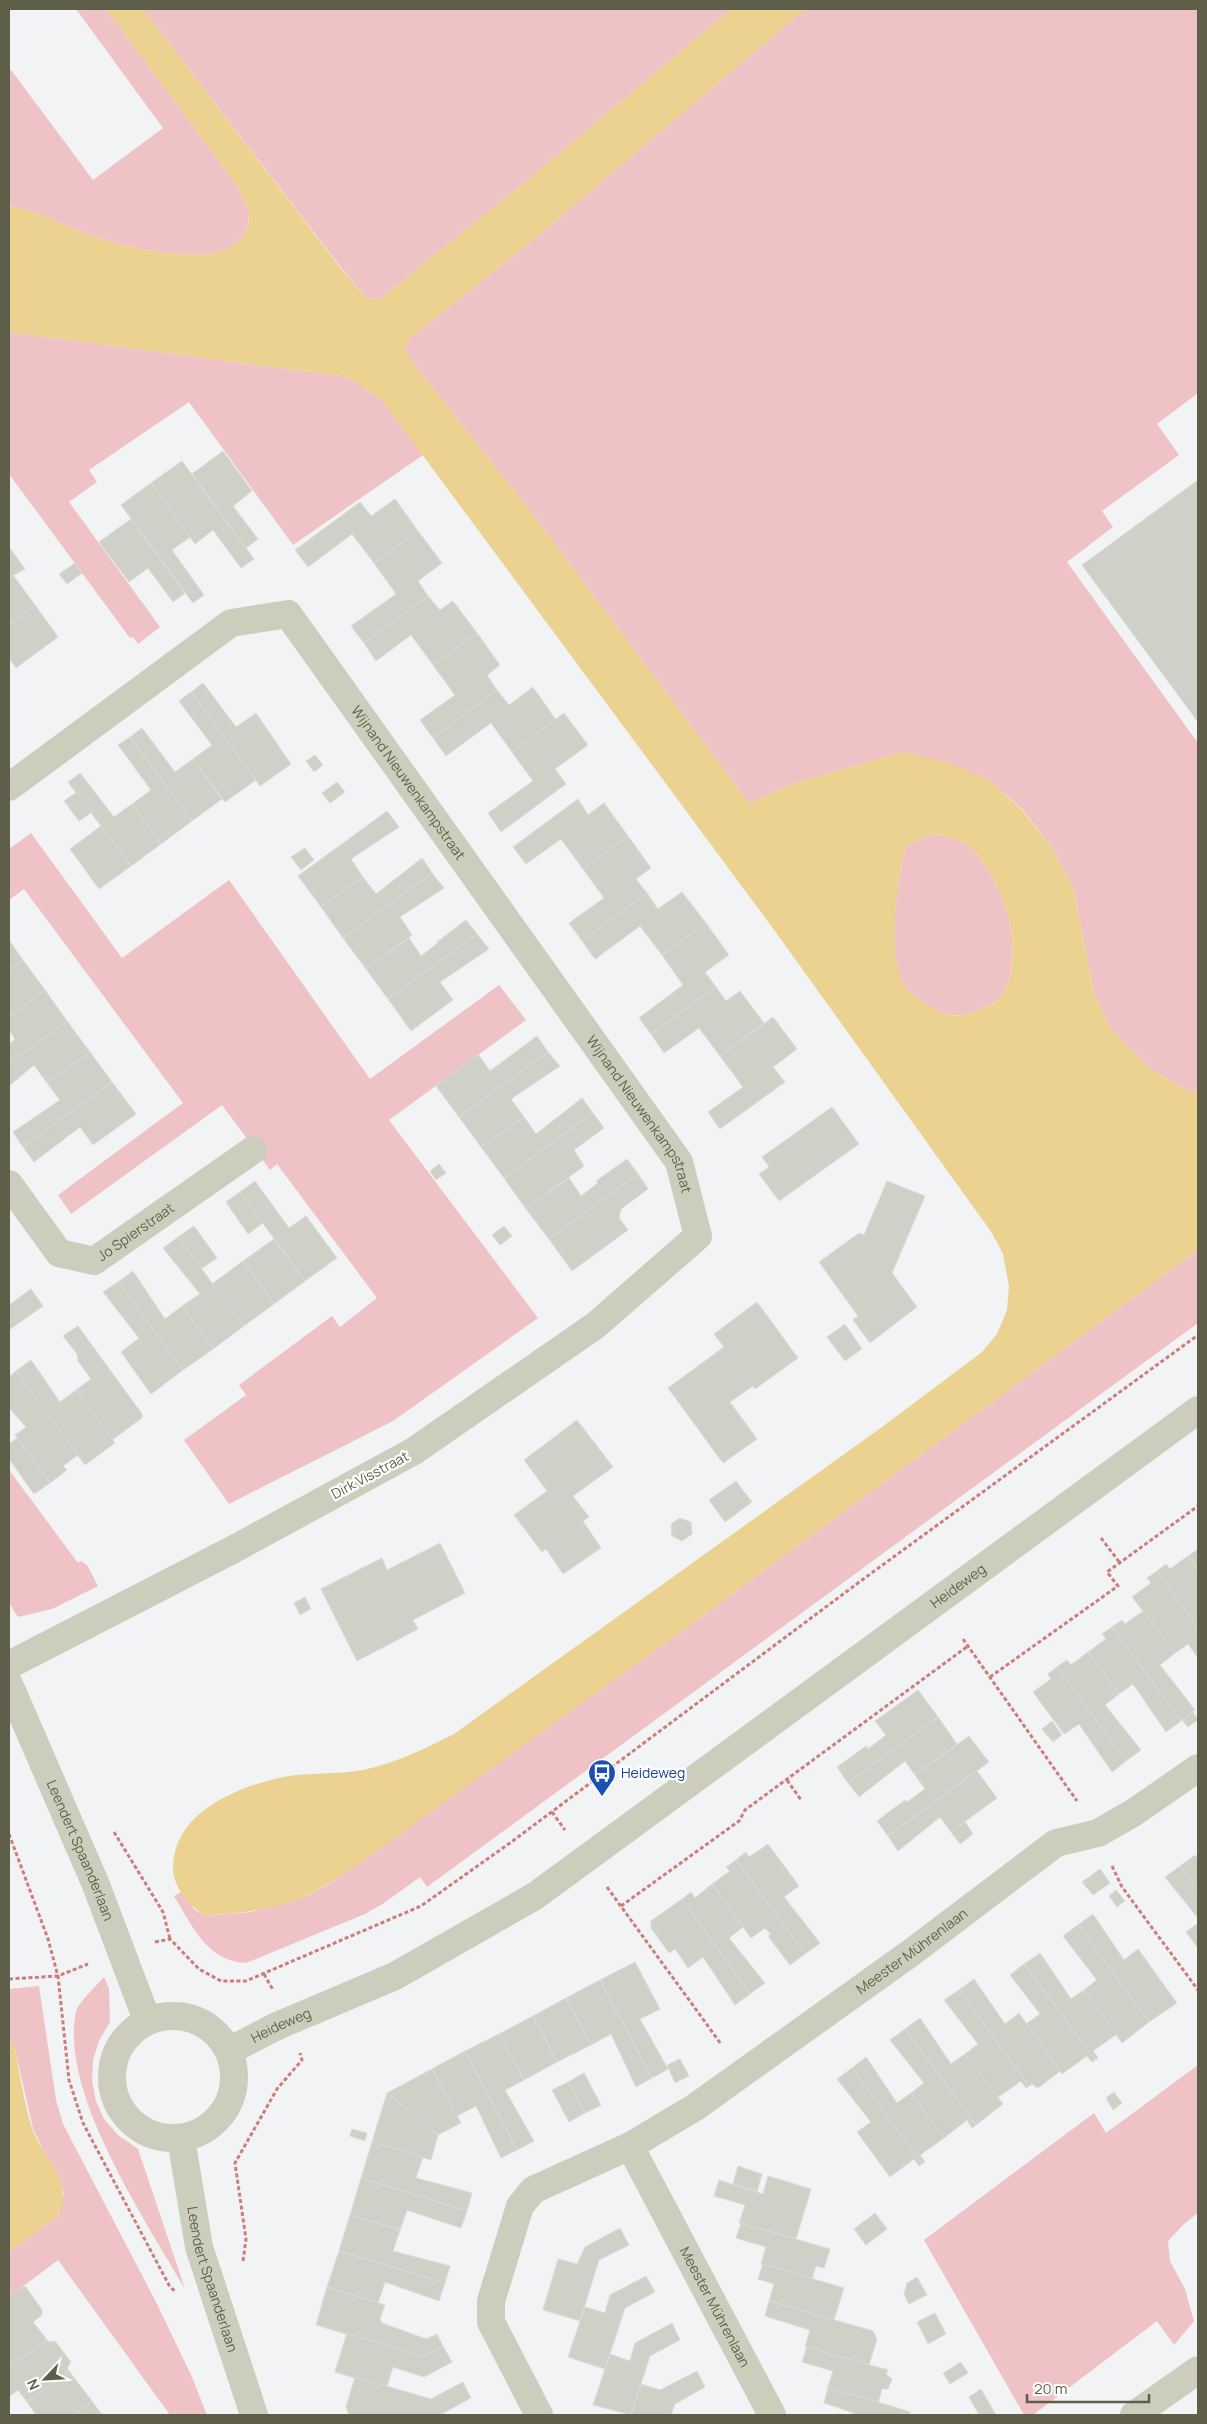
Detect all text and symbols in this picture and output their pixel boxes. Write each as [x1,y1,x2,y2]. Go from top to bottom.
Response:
street label: Wijnand Nieuwenkampstraat [347,702,471,864]
street label: Wijnand Nieuwenkampstraat [583,1031,697,1195]
street label: Jo Spierstraat [93,1198,178,1265]
street label: Dirk Visstraat [328,1446,412,1503]
street label: Heideweg [926,1559,989,1612]
bus stop icon: Heideweg [587,1758,617,1797]
place label: Heideweg [621,1763,685,1782]
street label: Leendert Spaanderlaan [43,1777,119,1923]
street label: Meester Mührenlaan [852,1903,971,1998]
street label: Heideweg [247,2003,314,2047]
street label: Leendert Spaanderlaan [183,2205,243,2354]
street label: Meester Mührenlaan [676,2243,755,2370]
north arrow [20,2354,70,2404]
scale bar [1027,2372,1150,2404]
text: N [22,2376,44,2393]
text: 20 m [1034,2378,1067,2399]

